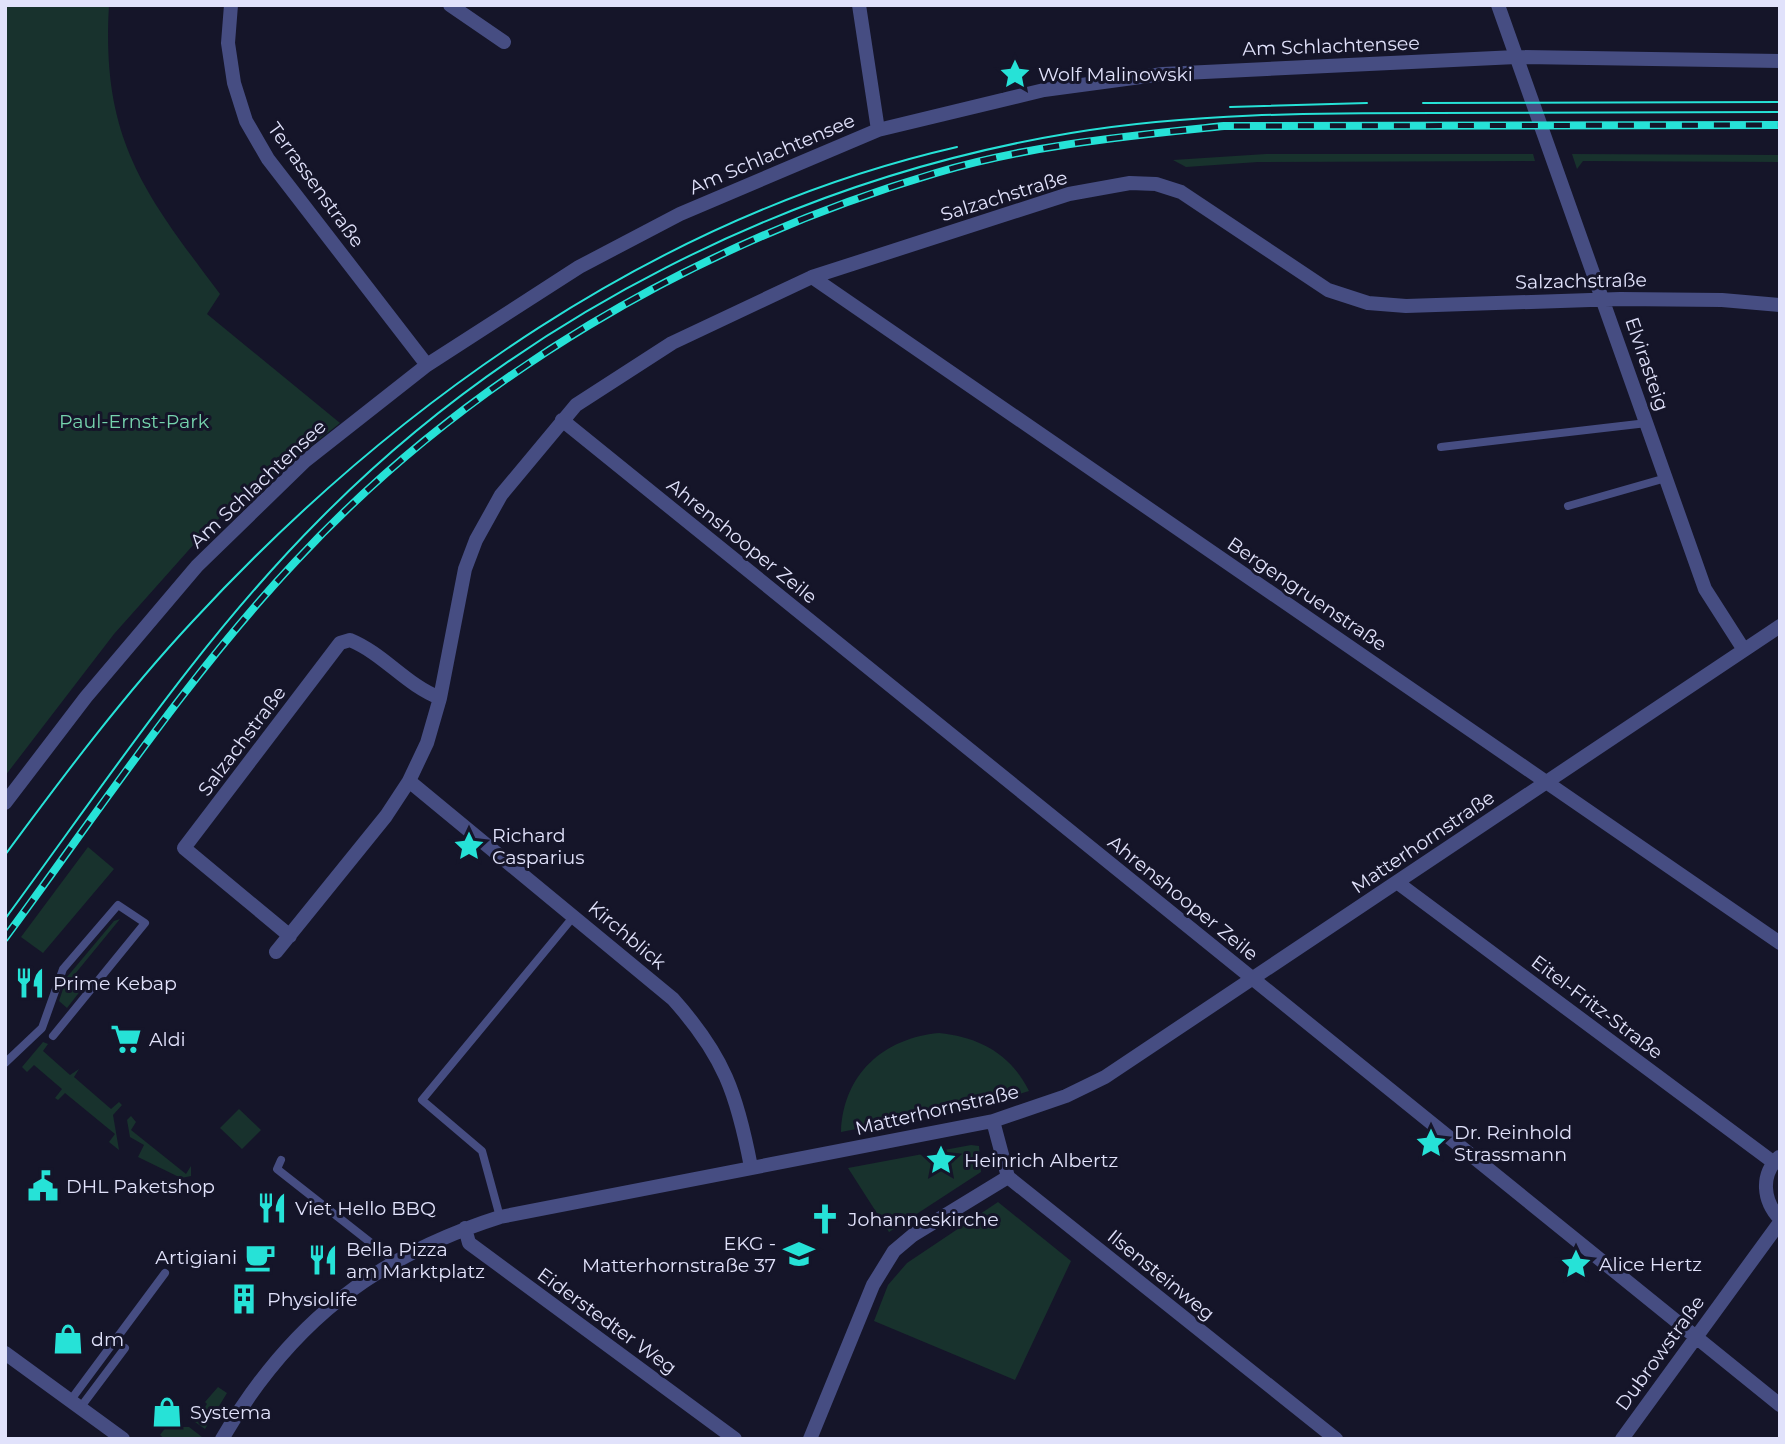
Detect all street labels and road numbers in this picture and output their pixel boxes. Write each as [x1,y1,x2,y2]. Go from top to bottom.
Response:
street label: Am Schlachtensee [1242,31,1420,61]
street label: Am Schlachtensee [686,109,858,199]
street label: Terrassenstraße [263,118,369,252]
street label: Salzachstraße [938,166,1070,226]
street label: Salzachstraße [1515,268,1647,294]
street label: Elvirasteig [1620,314,1674,414]
street label: Am Schlachtensee [185,415,331,553]
street label: Ahrenshooper Zeile [662,473,822,609]
street label: Bergengruenstraße [1223,532,1391,656]
street label: Salzachstraße [193,682,291,800]
street label: Matterhornstraße [1347,786,1499,898]
street label: Ahrenshooper Zeile [1103,830,1263,966]
street label: Kirchblick [583,896,671,975]
street label: Eitel-Fritz-Straße [1527,950,1667,1064]
street label: Matterhornstraße [853,1080,1021,1140]
street label: Ilsensteinweg [1103,1225,1219,1325]
street label: Eiderstedter Weg [533,1263,681,1379]
street label: Dubrowstraße [1611,1291,1709,1415]

